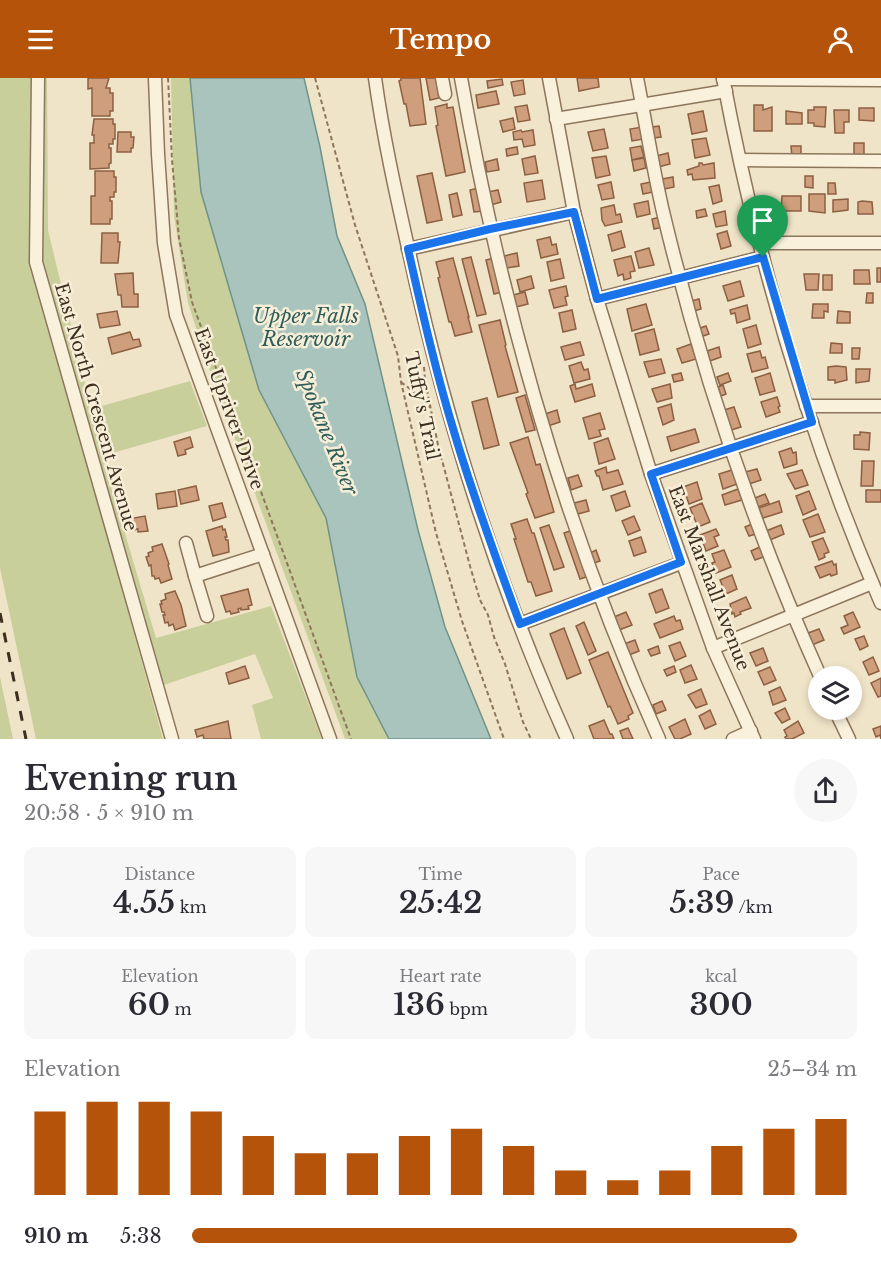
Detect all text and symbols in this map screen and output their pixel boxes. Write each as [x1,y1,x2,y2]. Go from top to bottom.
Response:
icon: menu [24,23,57,56]
text: Tempo [390,23,491,56]
icon: person [824,23,857,56]
pin [737,195,788,257]
icon: arrive [746,204,779,237]
street label: East North Crescent Avenue [50,280,142,534]
water label: Upper Falls Reservoir [253,304,359,351]
street label: East Upriver Drive [189,325,269,493]
street label: Tuffy's Trail [400,350,444,462]
water label: Spokane River [291,365,363,499]
street label: East Marshall Avenue [664,482,754,674]
map controls [808,666,862,720]
button: layers [808,666,862,720]
text: Evening run [24,758,238,799]
button: share [794,759,857,822]
text: 20:58 · 5 × 910 m [24,801,193,825]
text: Distance [125,864,195,884]
text: Time [418,864,463,884]
text: Pace [702,864,740,884]
text: 4.55 [113,884,175,921]
text: 25:42 [399,884,482,921]
text: 5:39 [670,884,734,921]
text: km [175,897,207,917]
text: /km [734,897,773,917]
text: Elevation [121,966,198,986]
text: Heart rate [399,966,482,986]
text: kcal [705,966,737,986]
text: 60 [128,986,170,1023]
text: 136 [393,986,445,1023]
text: 300 [689,986,753,1023]
text: m [170,999,192,1019]
text: bpm [445,999,488,1019]
text: Elevation [24,1057,121,1081]
text: 25–34 m [768,1057,857,1081]
text: 910 m [24,1224,89,1248]
text: 5:38 [120,1224,162,1248]

